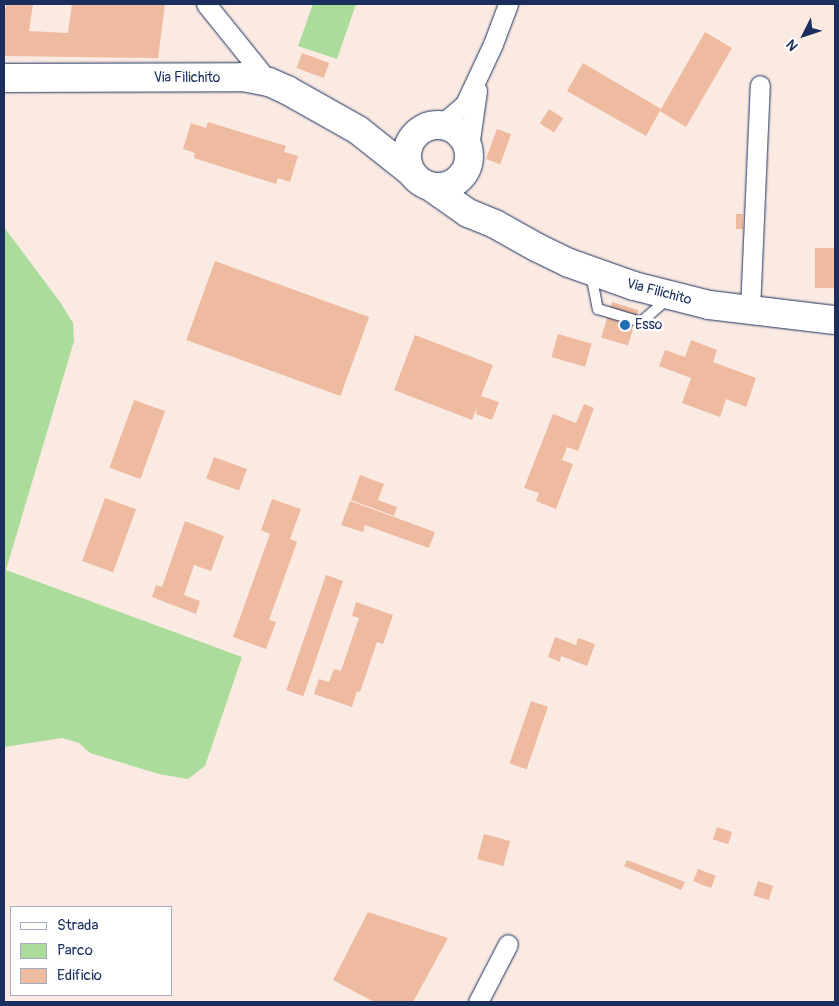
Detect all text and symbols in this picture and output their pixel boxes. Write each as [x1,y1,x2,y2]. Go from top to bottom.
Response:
north arrow [779,10,829,60]
text: N [783,36,802,54]
street label: Via Filichito [154,70,220,86]
street label: Via Filichito [625,275,693,309]
place label: Esso [635,317,662,333]
marker: Esso [619,319,631,331]
legend [10,906,172,996]
text: Strada [57,916,98,935]
text: Parco [57,941,93,960]
text: Edificio [57,966,102,985]

